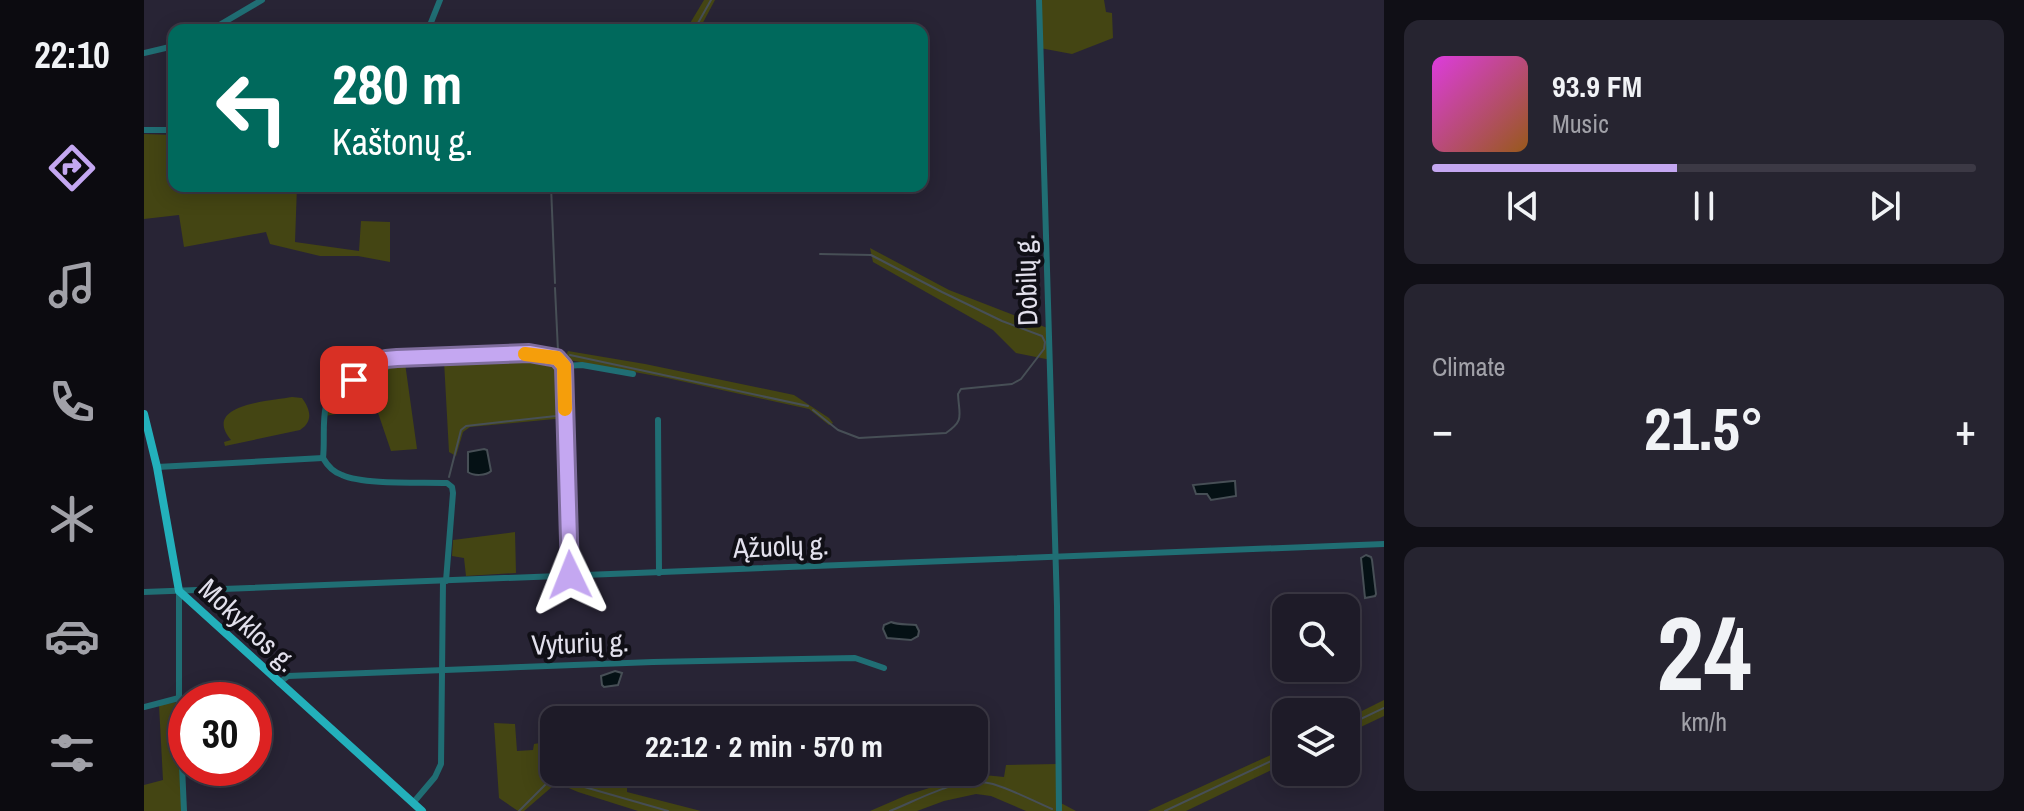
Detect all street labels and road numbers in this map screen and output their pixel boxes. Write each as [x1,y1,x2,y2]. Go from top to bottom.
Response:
street label: Dobilų g. [1005,233,1047,327]
street label: Ąžuolų g. [731,525,830,567]
street label: Mokyklos g. [191,570,305,680]
street label: Vyturių g. [531,622,629,664]

